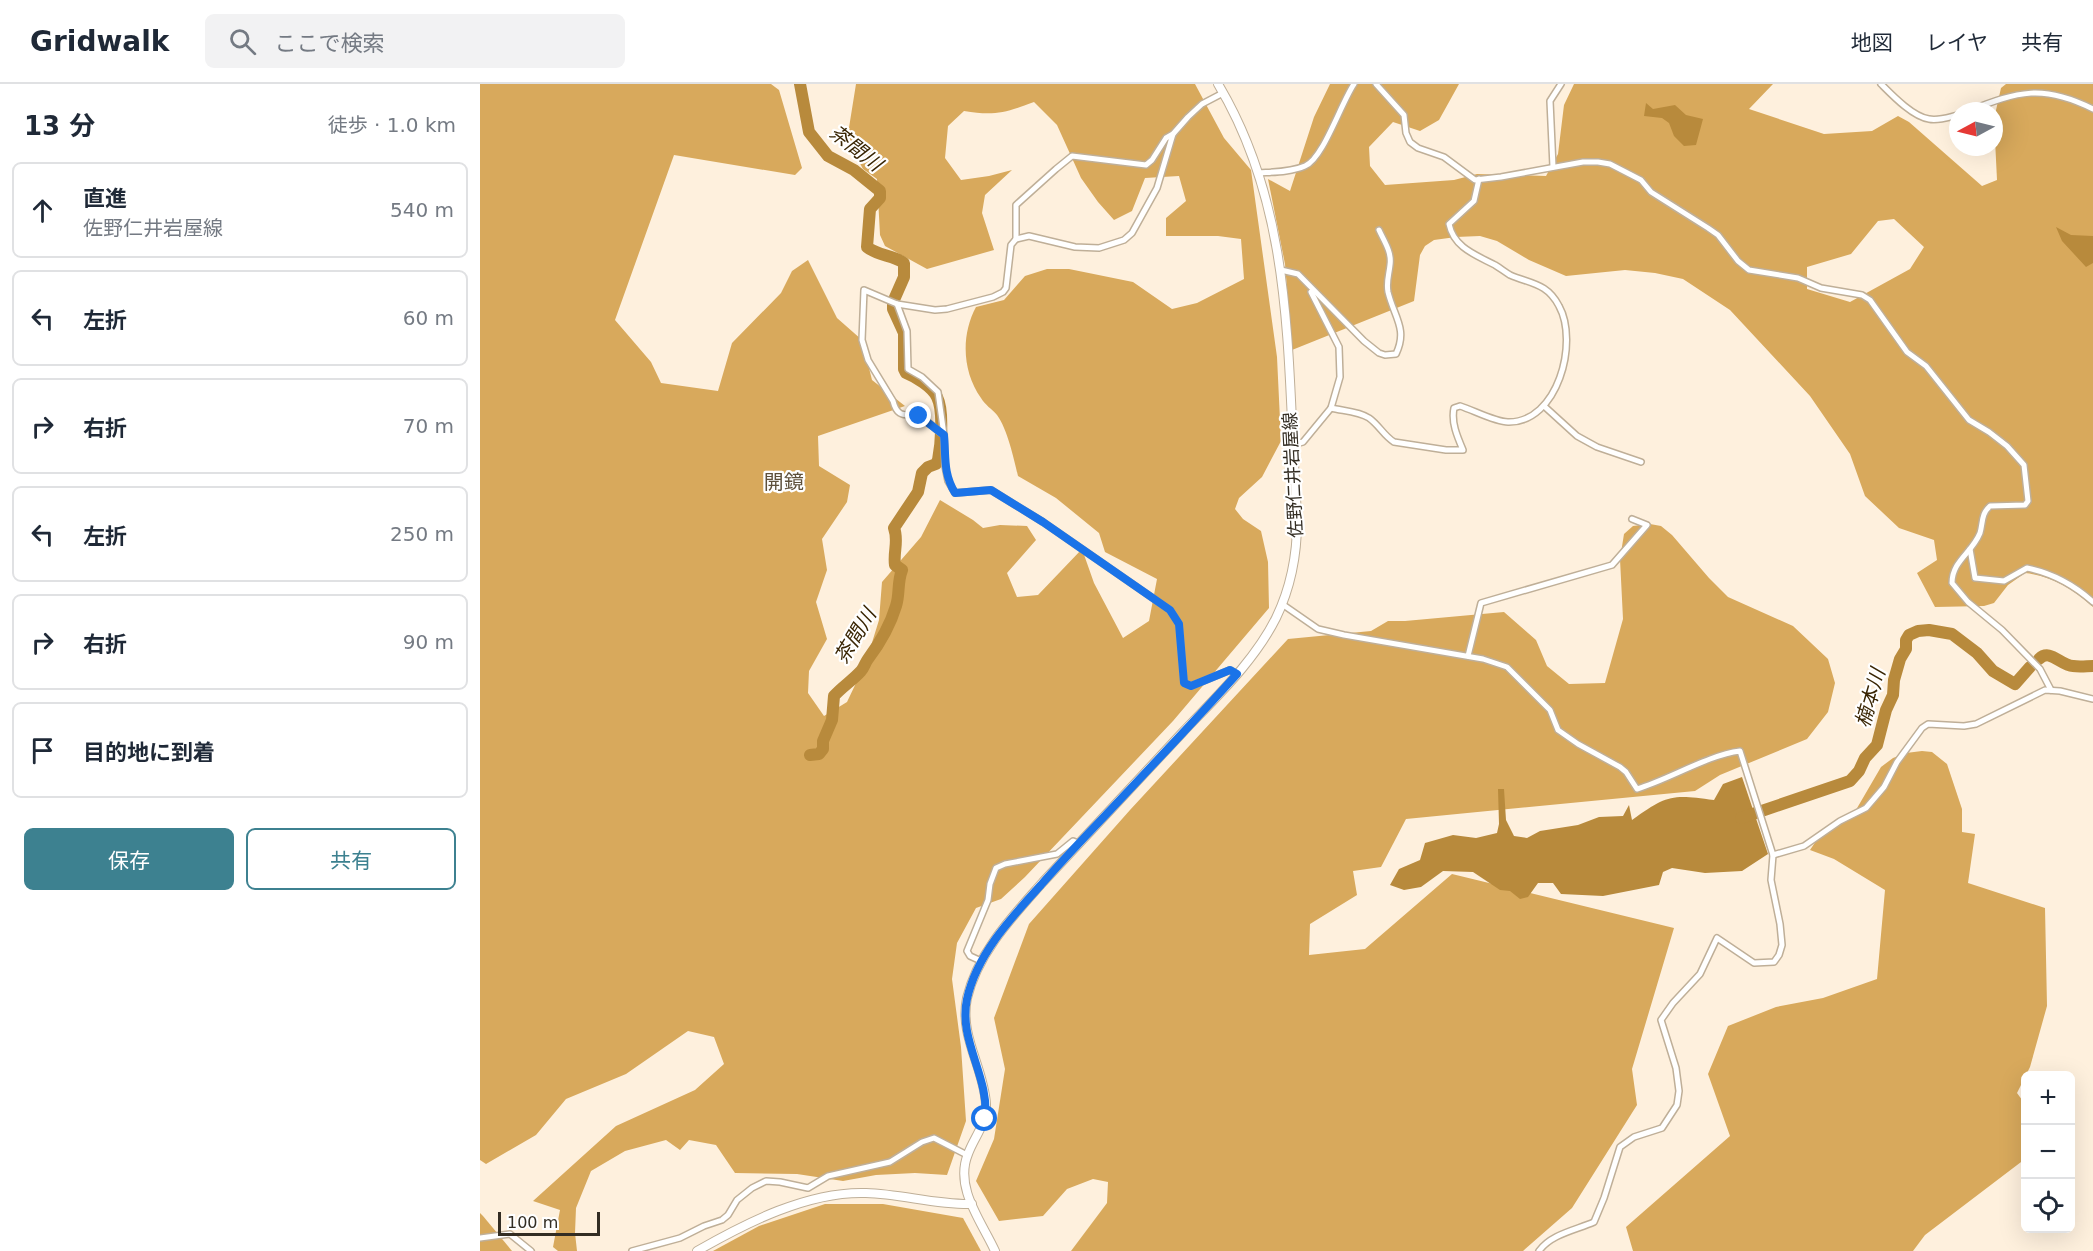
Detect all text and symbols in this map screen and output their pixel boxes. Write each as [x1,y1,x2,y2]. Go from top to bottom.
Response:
search box [205,14,625,68]
text: Gridwalk [30,25,169,58]
icon: search [226,25,259,58]
text: ここで検索 [274,31,384,56]
text: 地図 [1851,31,1893,55]
text: レイヤ [1926,31,1988,55]
text: 共有 [2021,31,2063,55]
north arrow [1949,102,2003,156]
text: 13 分 [24,111,95,141]
text: 徒歩 · 1.0 km [328,113,456,137]
water label: 茶間川 [825,120,889,177]
text: 直進 [83,186,127,211]
icon: ahead [26,194,59,227]
text: 540 m [390,198,454,222]
text: 佐野仁井岩屋線 [83,216,223,240]
icon: left [26,302,59,335]
text: 60 m [403,306,454,330]
text: 左折 [83,308,127,333]
route end [905,402,931,428]
icon: right [26,410,59,443]
street label: 佐野仁井岩屋線 [1279,412,1306,538]
text: 70 m [403,414,454,438]
text: 右折 [83,416,127,441]
district label: 開鏡 [764,470,804,494]
icon: left [26,518,59,551]
text: 250 m [390,522,454,546]
text: 左折 [83,524,127,549]
water label: 茶間川 [829,602,882,668]
icon: right [26,626,59,659]
text: 90 m [403,630,454,654]
text: 右折 [83,632,127,657]
water label: 楠本川 [1850,664,1890,730]
icon: arrive [26,734,59,767]
text: 目的地に到着 [83,740,215,765]
button: 保存 [24,828,234,890]
button: 共有 [246,828,456,890]
map controls [2021,1071,2075,1233]
button: + [2021,1071,2075,1125]
route start [971,1105,997,1131]
button: − [2021,1125,2075,1179]
button: locate [2021,1179,2075,1233]
scale bar [498,1209,600,1236]
text: 100 m [507,1213,558,1232]

